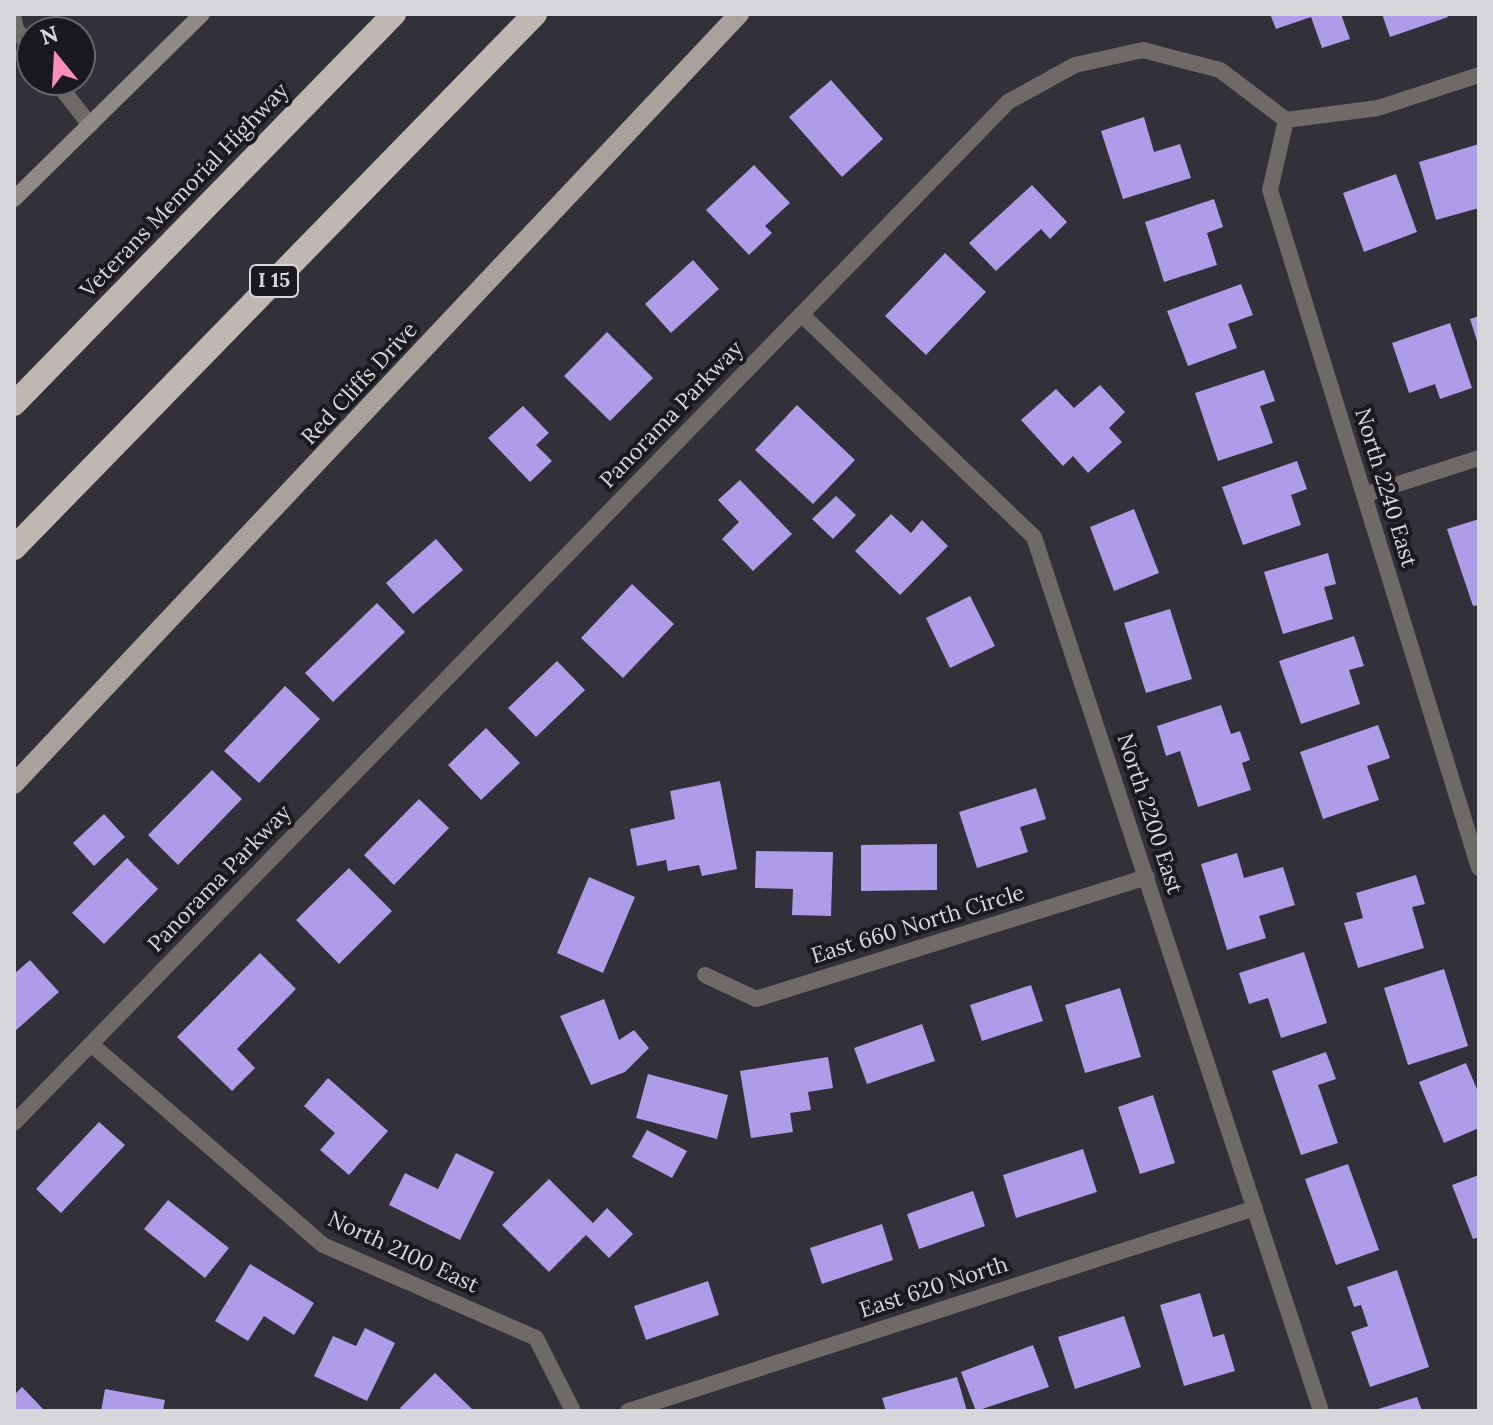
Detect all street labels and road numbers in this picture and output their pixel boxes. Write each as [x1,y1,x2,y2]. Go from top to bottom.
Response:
street label: Veterans Memorial Highway [75,78,295,304]
road number: I 15 [250,265,298,297]
street label: Red Cliffs Drive [296,317,424,451]
street label: Panorama Parkway [595,336,749,494]
street label: North 2240 East [1348,405,1422,571]
street label: North 2200 East [1111,730,1187,898]
street label: Panorama Parkway [143,800,297,958]
street label: East 660 North Circle [808,880,1028,970]
street label: North 2100 East [323,1207,483,1299]
street label: East 620 North [857,1252,1011,1324]

